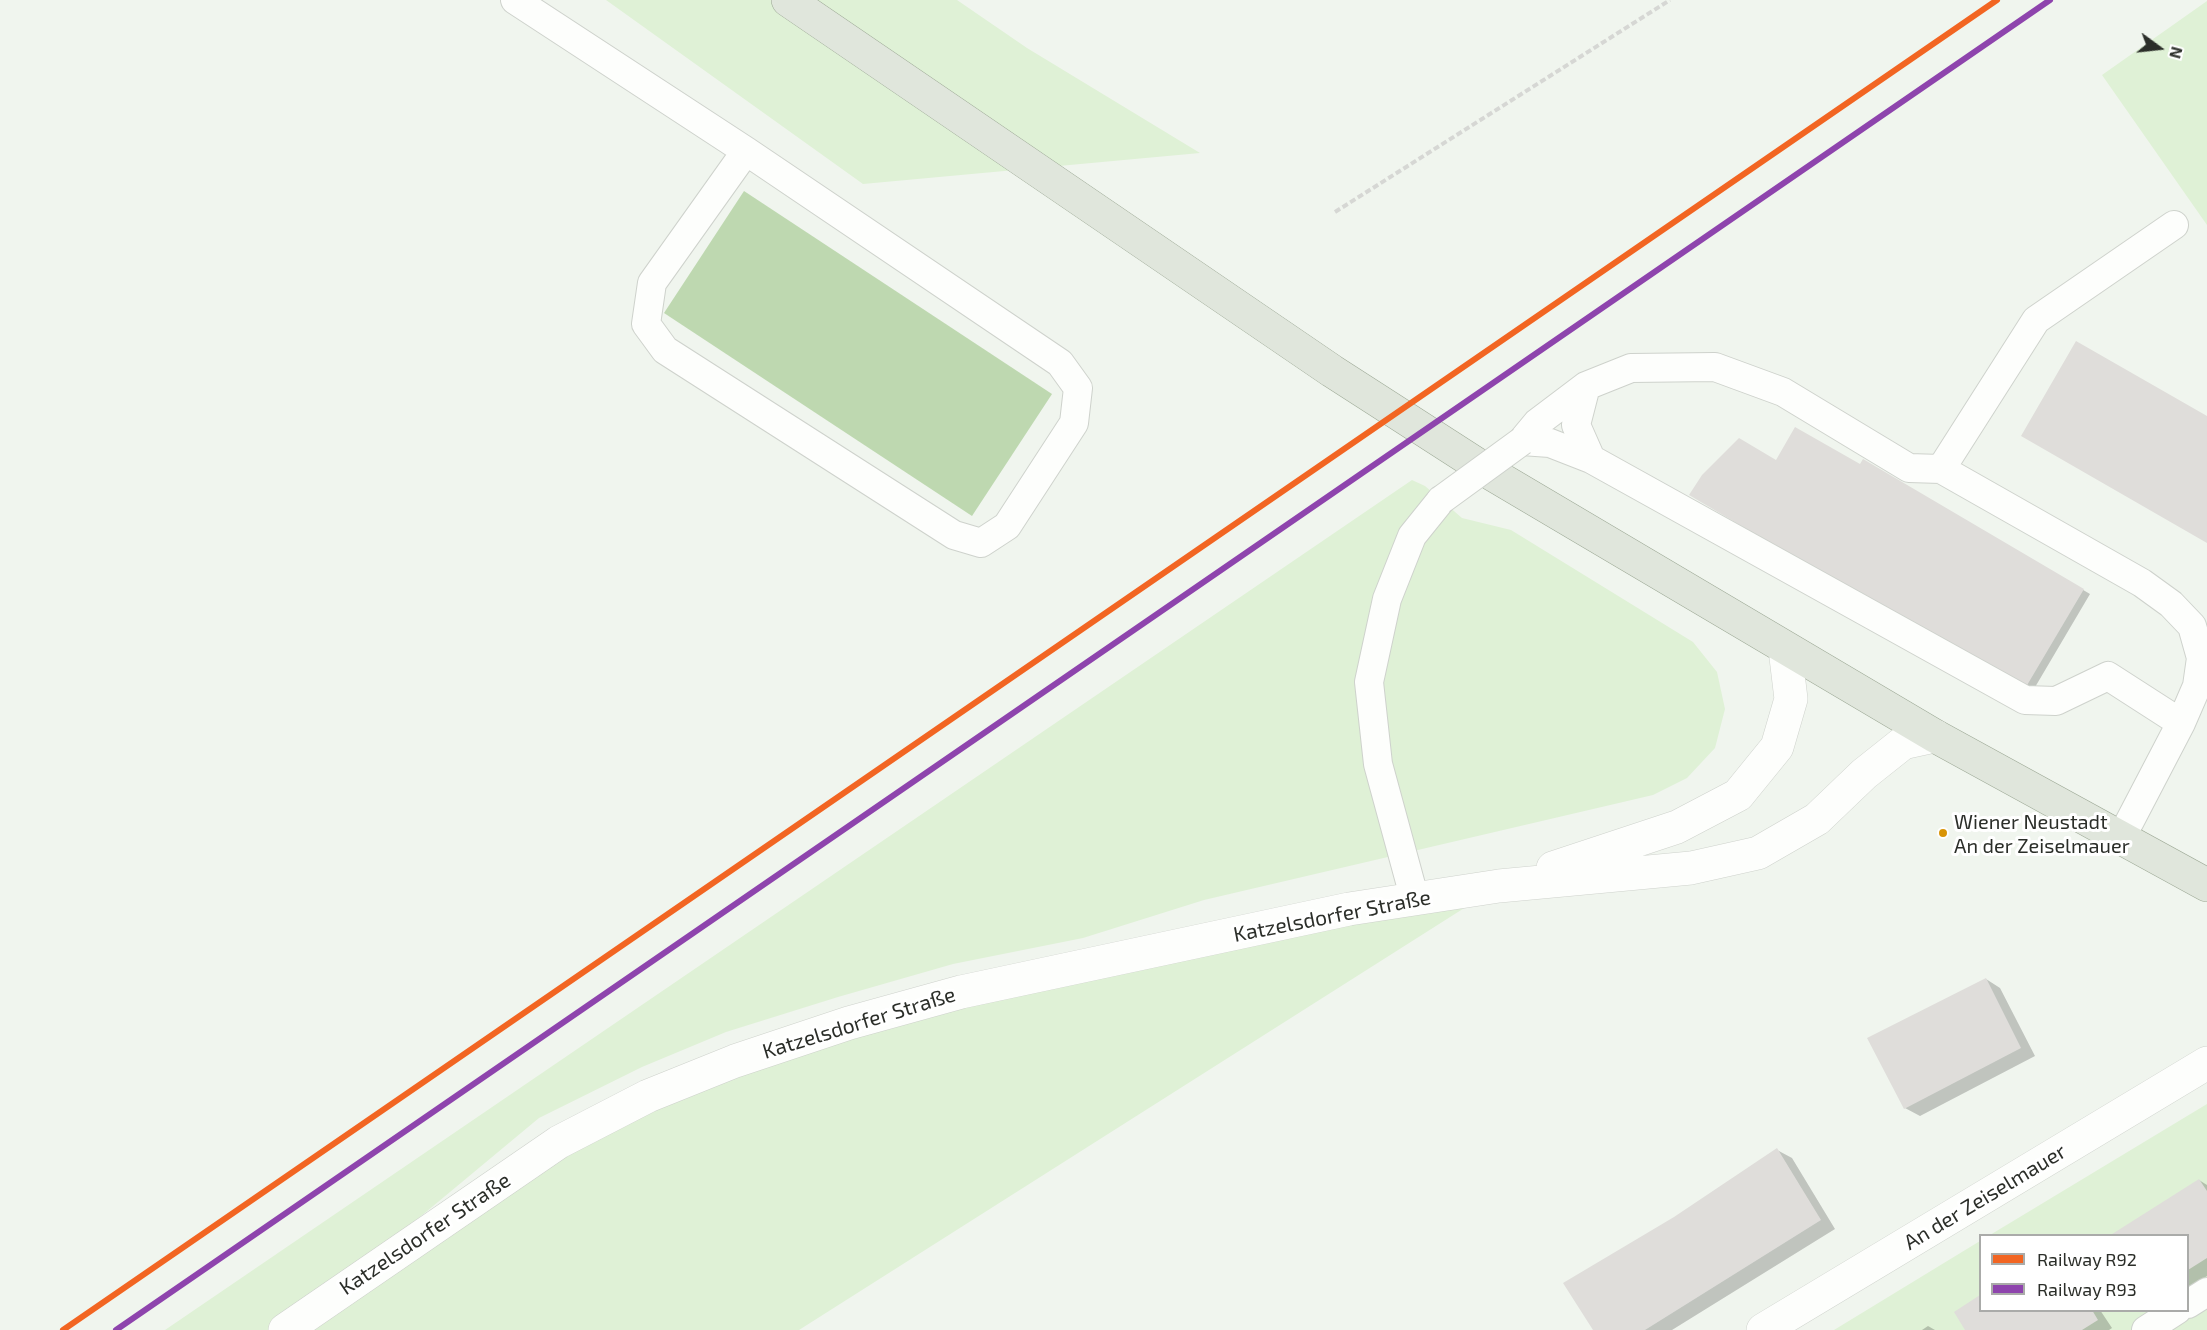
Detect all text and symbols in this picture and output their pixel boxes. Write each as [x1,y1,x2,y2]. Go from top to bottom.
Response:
north arrow [2129,18,2189,78]
text: N [2166,45,2188,61]
place label: Wiener Neustadt An der Zeiselmauer [1954,810,2130,857]
marker: Wiener Neustadt An der Zeiselmauer [1937,827,1949,839]
street label: Katzelsdorfer Straße [1231,885,1433,947]
street label: Katzelsdorfer Straße [759,982,959,1064]
street label: An der Zeiselmauer [1899,1139,2071,1255]
street label: Katzelsdorfer Straße [335,1168,515,1300]
legend [1979,1234,2189,1312]
text: Railway R92 [2037,1248,2137,1270]
text: Railway R93 [2037,1278,2137,1300]

